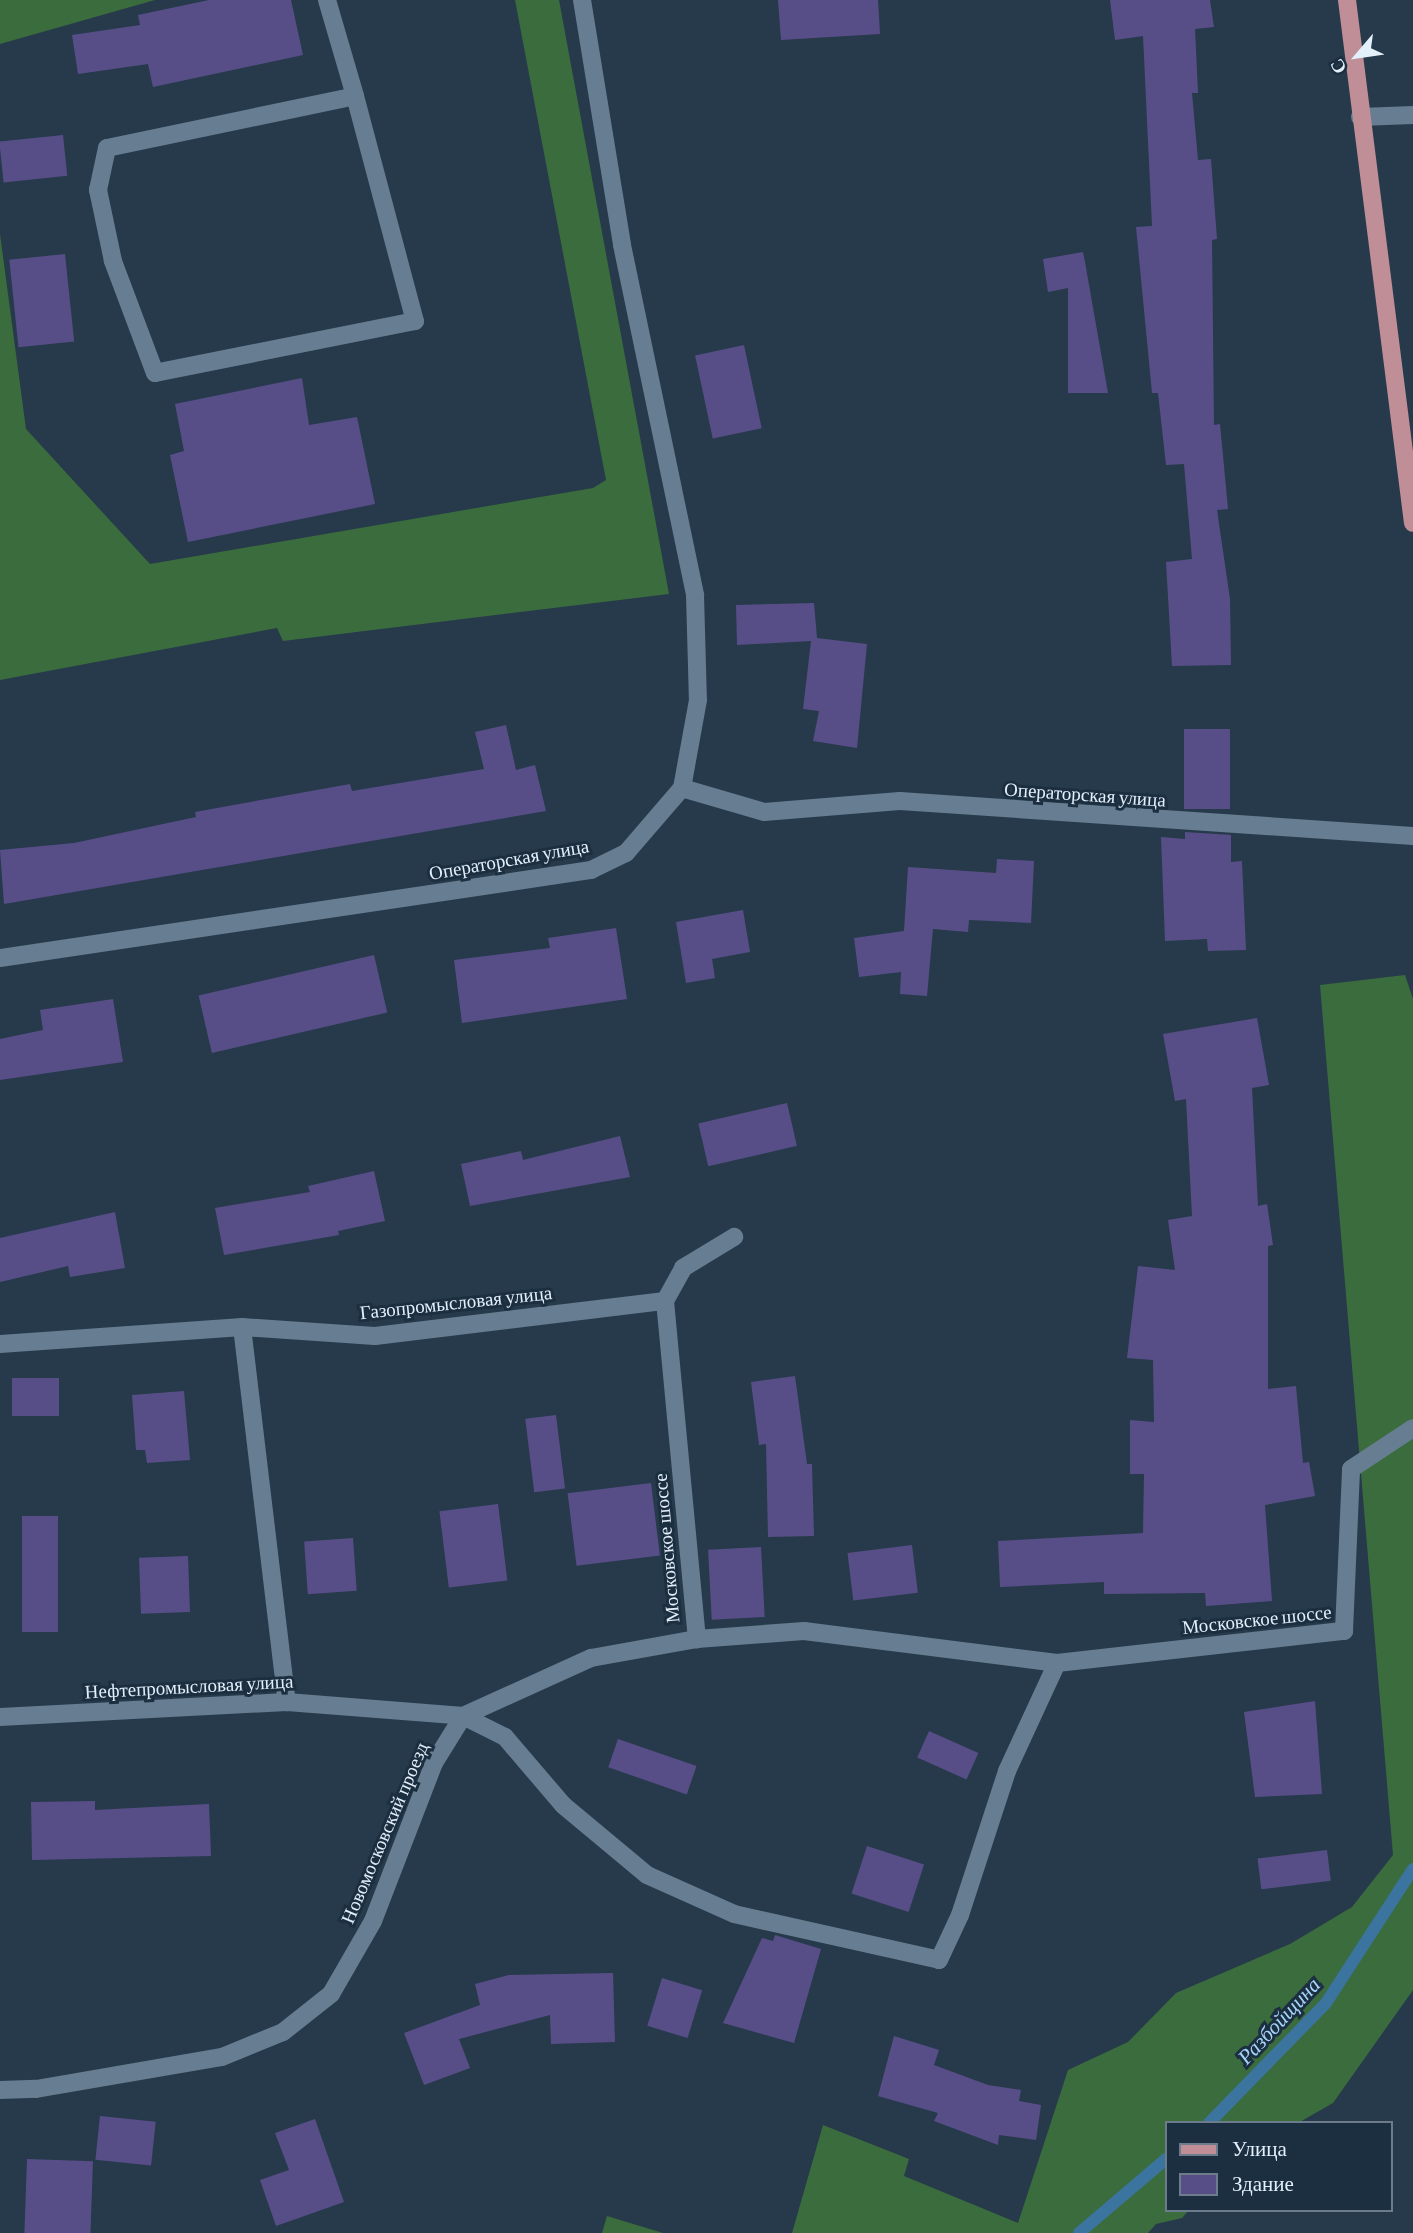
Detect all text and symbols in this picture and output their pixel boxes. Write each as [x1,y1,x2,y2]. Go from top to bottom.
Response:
north arrow [1322,21,1392,91]
text: С [1326,55,1351,78]
street label: Операторская улица [1003,778,1167,812]
street label: Операторская улица [427,835,591,885]
street label: Газопромысловая улица [359,1282,553,1324]
street label: Московское шоссе [649,1472,685,1624]
street label: Московское шоссе [1181,1601,1333,1639]
street label: Нефтепромысловая улица [84,1670,294,1704]
street label: Новомосковский проезд [336,1739,434,1927]
water label: Разбойщина [1233,1972,1325,2070]
legend [1164,2121,1392,2212]
text: Улица [1232,2137,1287,2161]
text: Здание [1232,2172,1294,2196]

